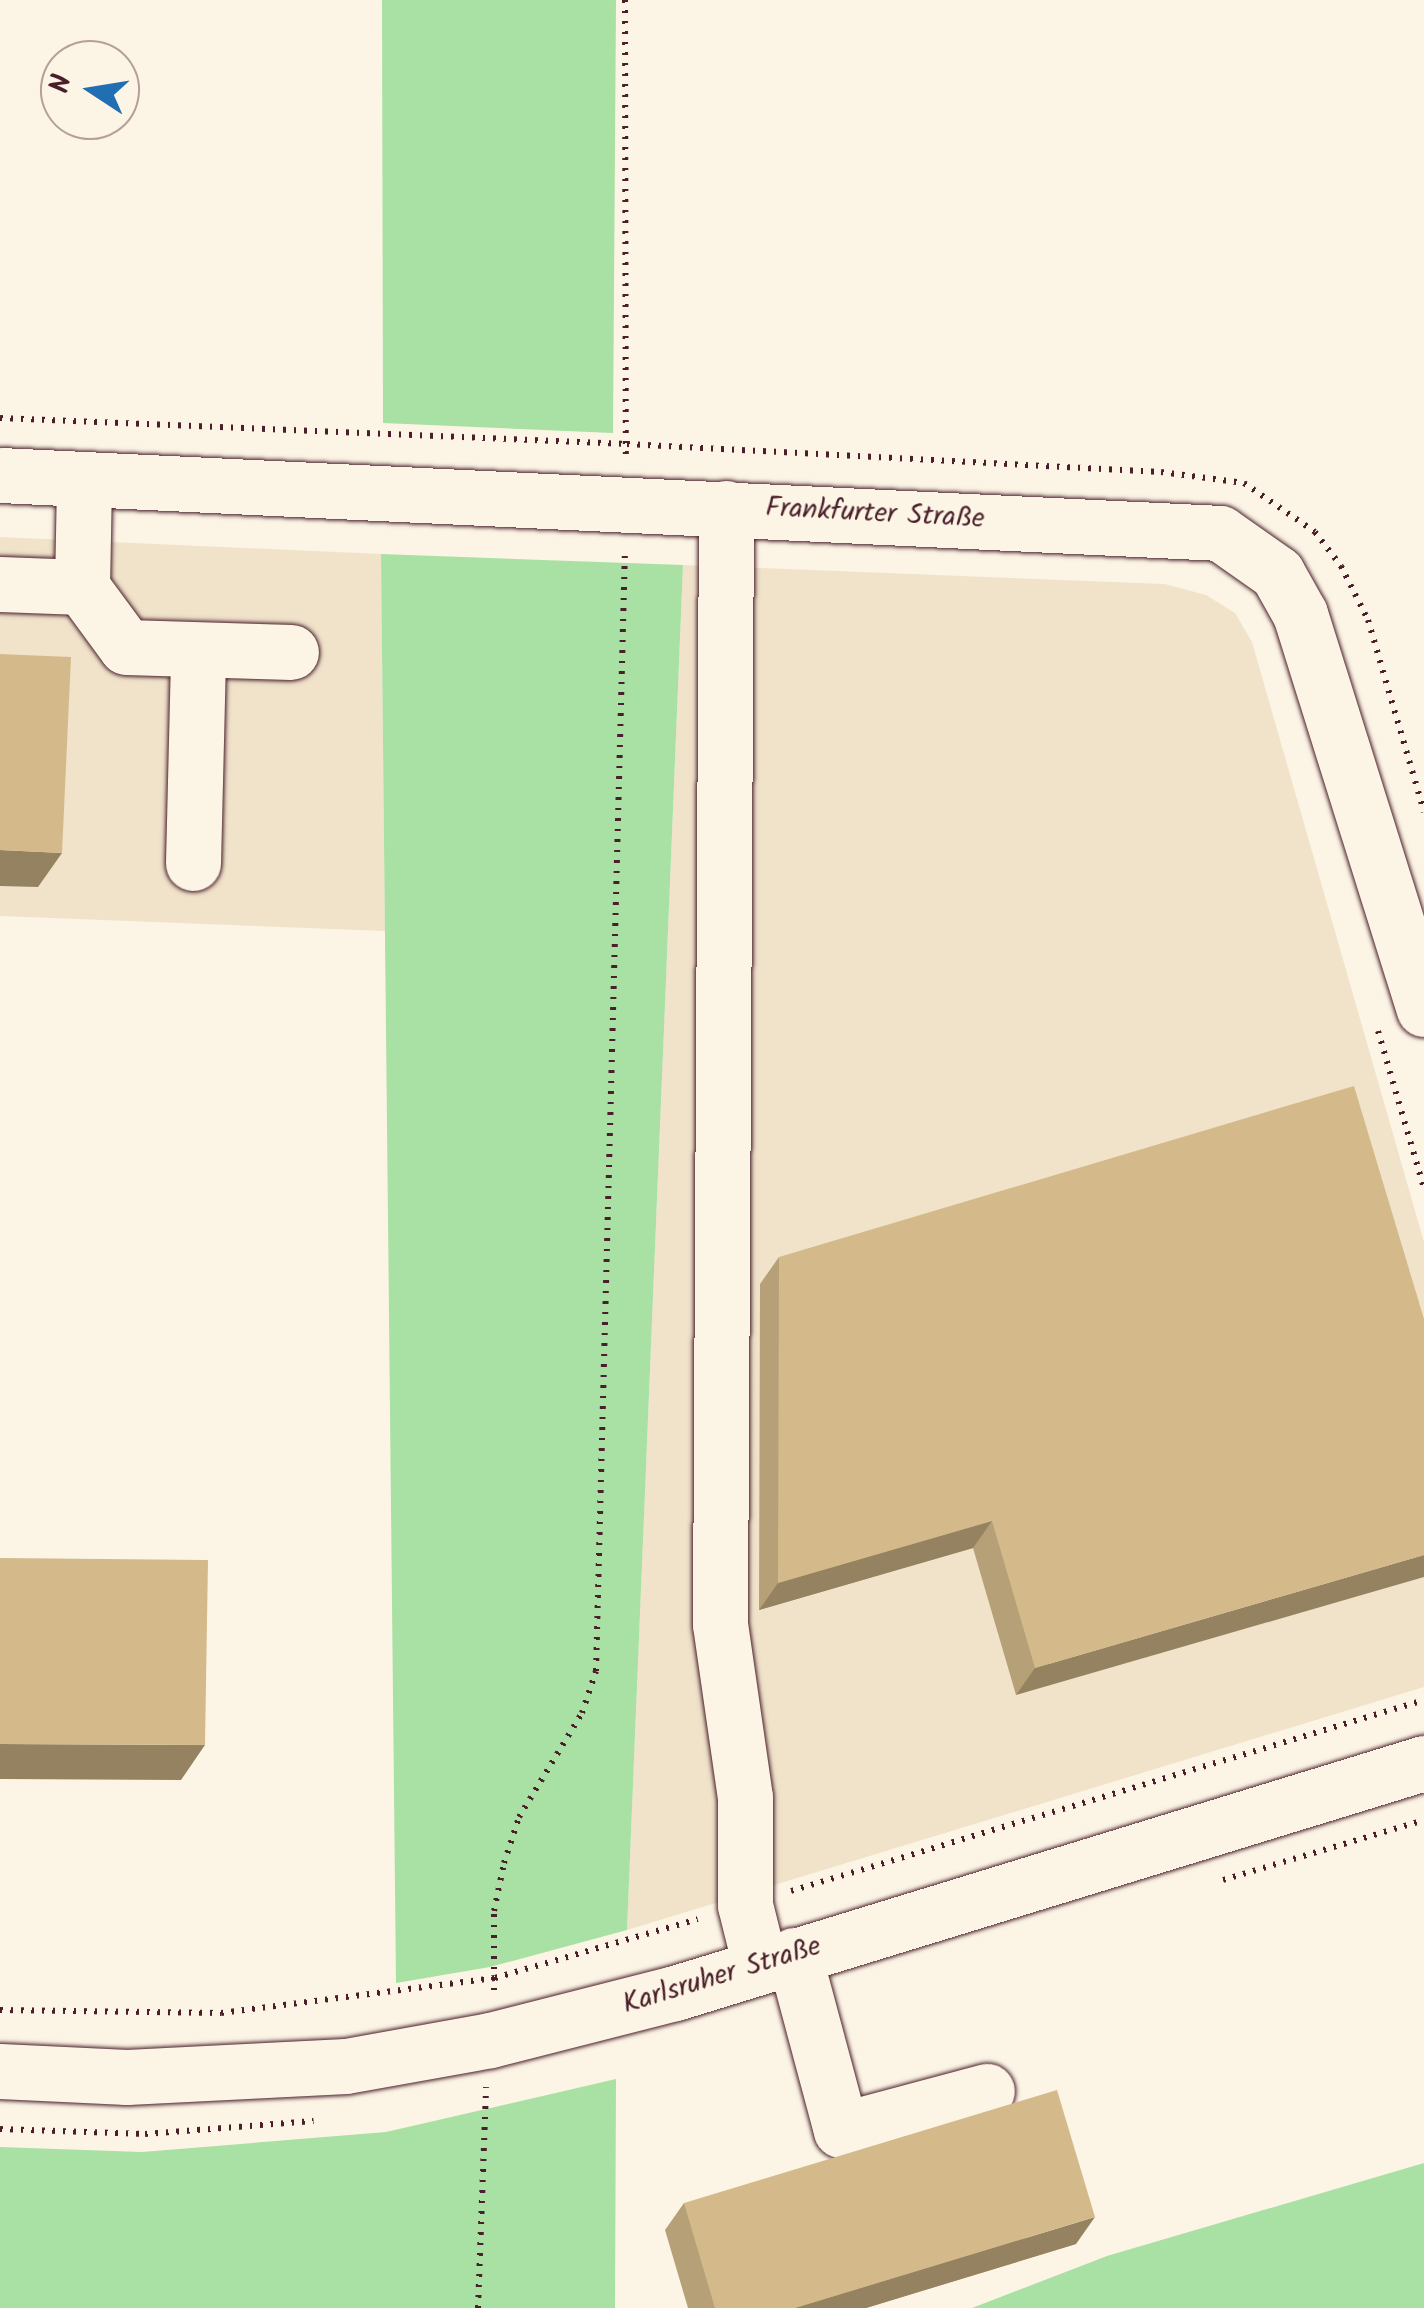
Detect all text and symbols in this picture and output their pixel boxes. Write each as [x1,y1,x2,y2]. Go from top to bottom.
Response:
north arrow [40,40,140,140]
text: N [38,71,86,97]
street label: Frankfurter Straße [765,491,985,537]
street label: Karlsruher Straße [619,1930,825,2022]

